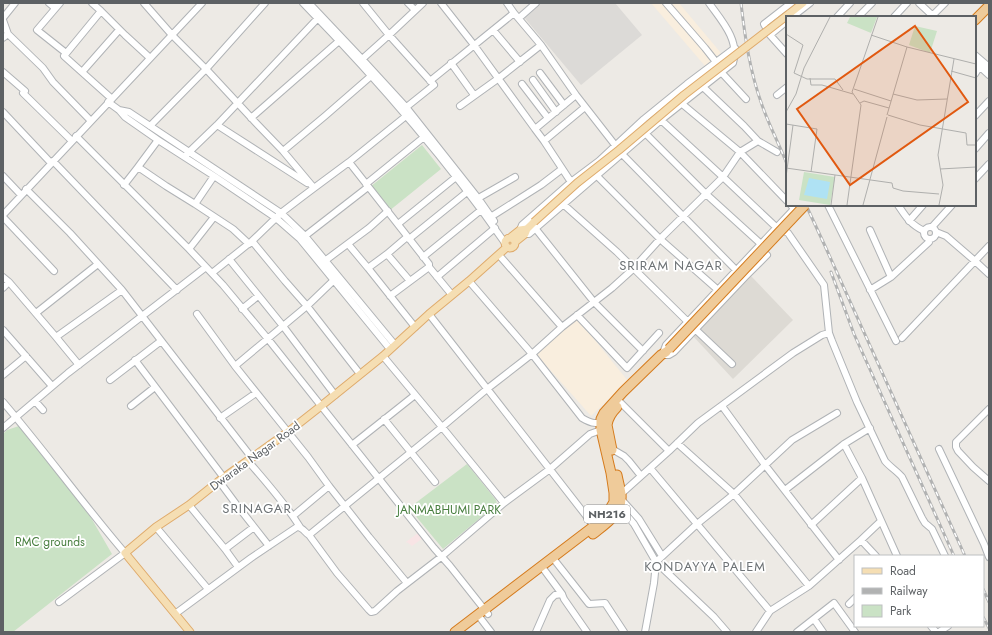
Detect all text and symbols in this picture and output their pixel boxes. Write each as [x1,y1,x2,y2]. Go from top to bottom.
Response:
inset map [786,16,976,206]
district label: SRIRAM NAGAR [619,256,723,275]
street label: Dwaraka Nagar Road [206,417,304,495]
district label: SRINAGAR [222,499,292,518]
park label: JANMABHUMI PARK [395,501,501,519]
road number: NH216 [584,505,630,523]
park label: RMC grounds [15,533,85,551]
legend [854,555,984,627]
district label: KONDAYYA PALEM [644,557,766,576]
text: Road [890,562,916,580]
text: Railway [890,582,928,600]
text: Park [890,602,912,620]

